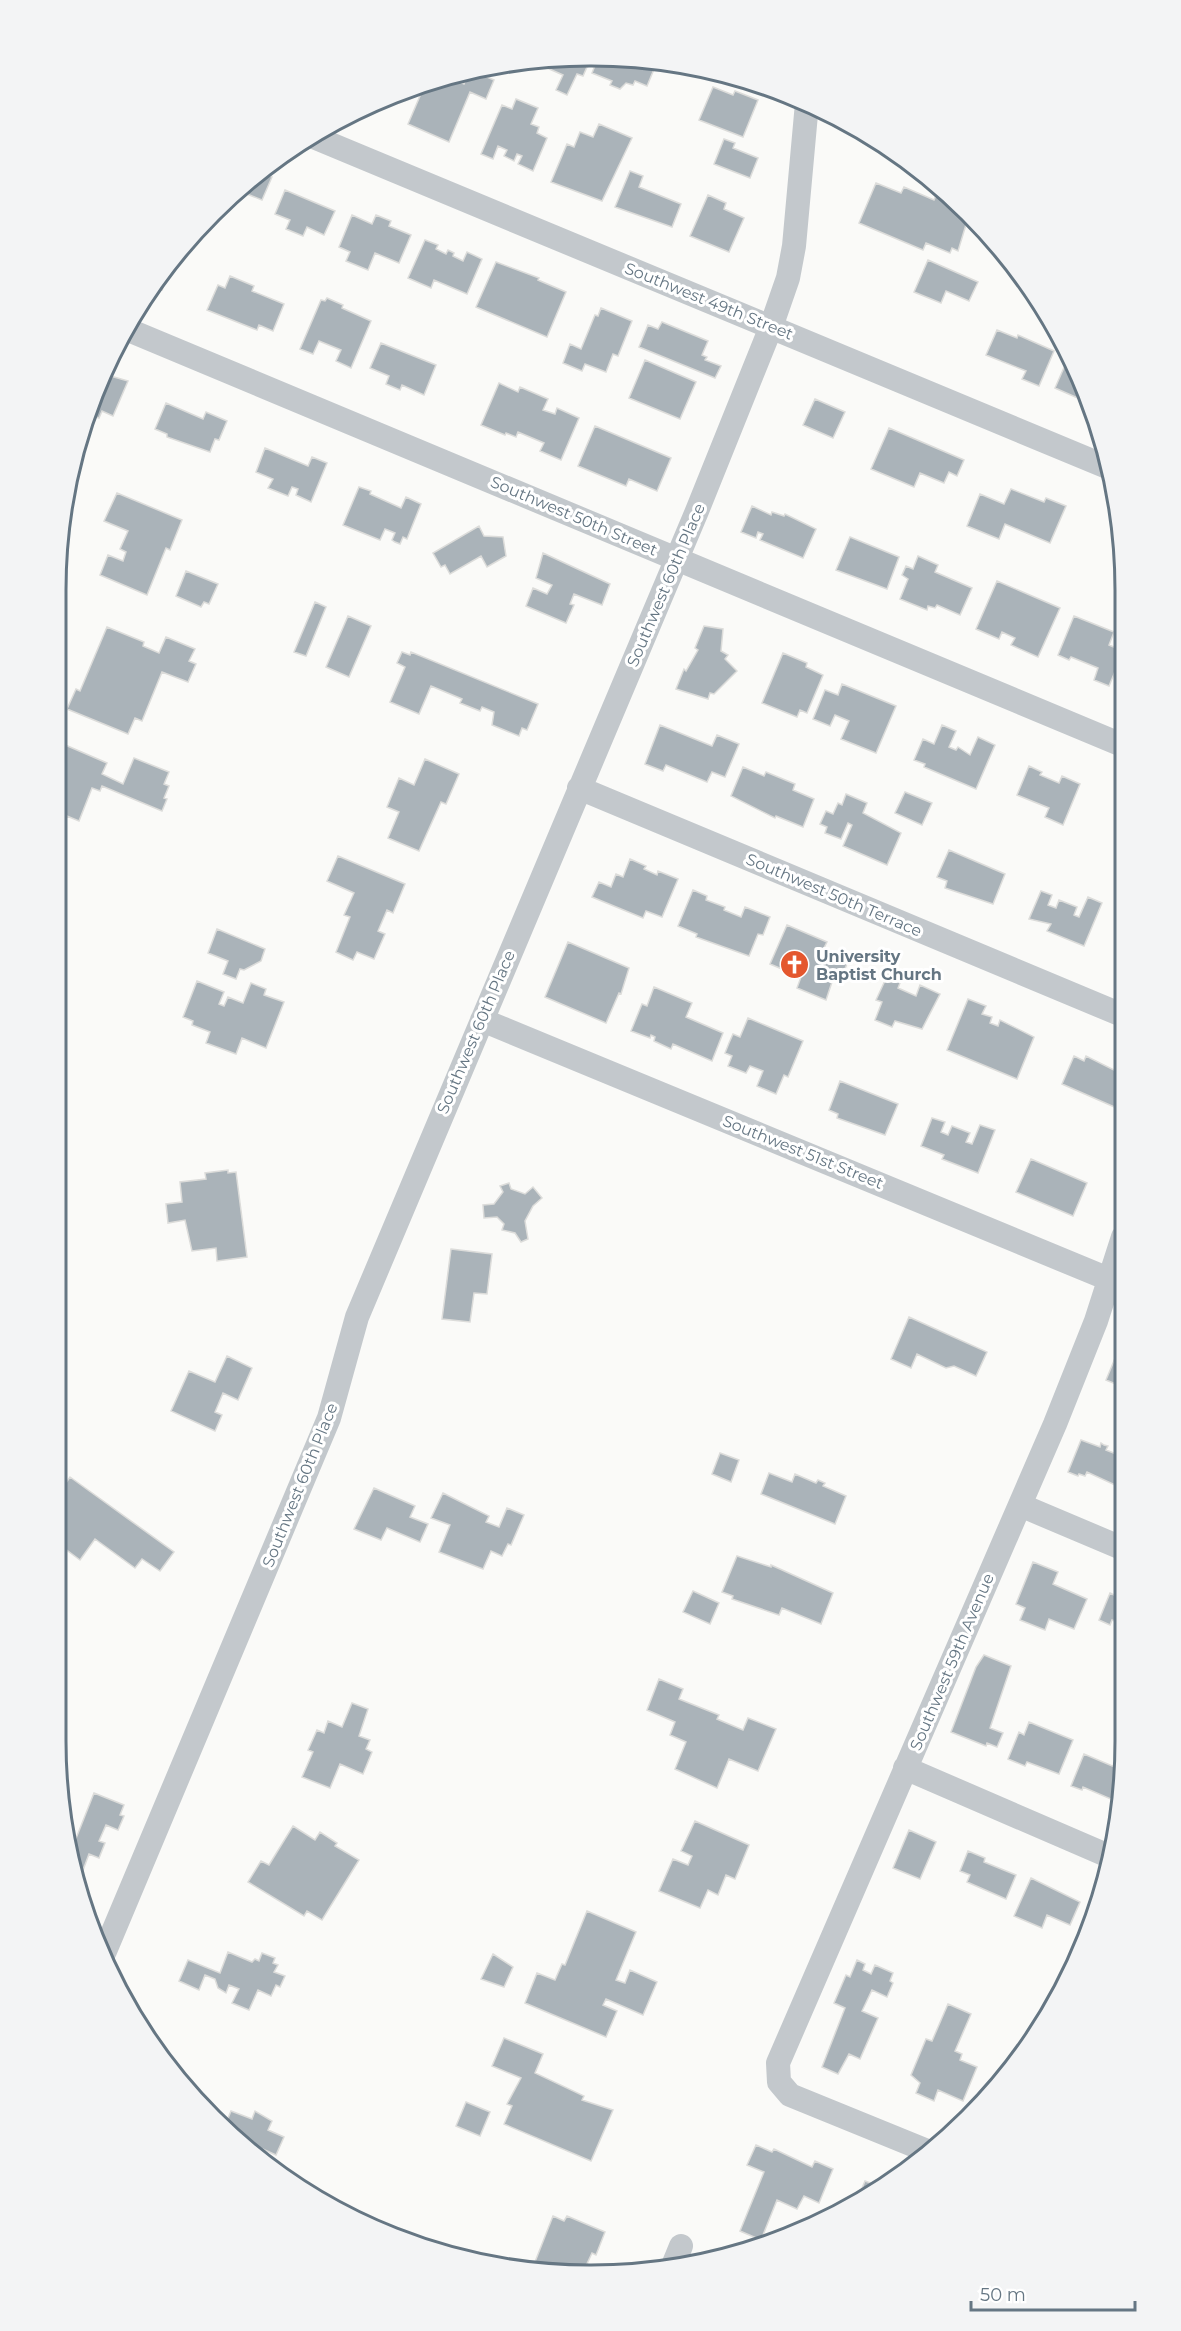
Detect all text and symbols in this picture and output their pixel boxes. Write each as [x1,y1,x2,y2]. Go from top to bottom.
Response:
street label: Southwest 49th Street [622,258,796,344]
street label: Southwest 50th Street [488,472,661,560]
street label: Southwest 60th Place [623,500,709,670]
street label: Southwest 50th Terrace [743,849,925,941]
street label: Southwest 60th Place [433,947,519,1117]
place label: University Baptist Church [816,947,942,984]
church icon: University Baptist Church [779,949,811,981]
street label: Southwest 51st Street [720,1111,887,1193]
street label: Southwest 60th Place [258,1400,342,1570]
street label: Southwest 59th Avenue [906,1571,998,1753]
scale bar [971,2274,1134,2312]
text: 50 m [980,2284,1026,2306]

